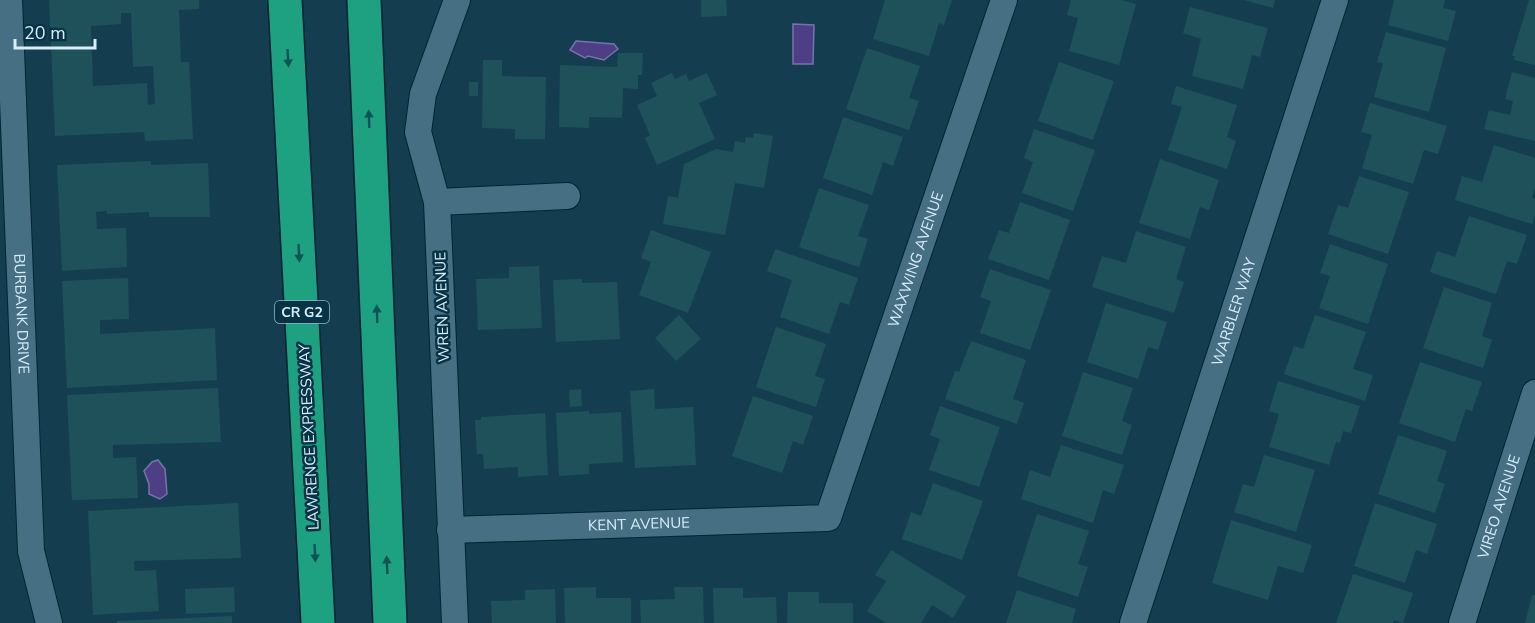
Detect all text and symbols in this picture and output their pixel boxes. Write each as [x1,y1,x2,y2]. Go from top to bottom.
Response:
scale bar [15,12,94,50]
text: 20 m [24,21,66,45]
one-way arrow [284,49,293,68]
one-way arrow [364,109,373,128]
street label: WAXWING AVENUE [883,189,948,330]
one-way arrow [294,244,303,263]
street label: WREN AVENUE [430,252,454,362]
street label: BURBANK DRIVE [9,253,34,374]
street label: WARBLER WAY [1207,254,1261,368]
road number: CR G2 [275,301,329,323]
one-way arrow [372,304,381,323]
street label: LAWRENCE EXPRESSWAY [294,342,324,531]
street label: VIREO AVENUE [1473,452,1525,562]
street label: KENT AVENUE [588,512,690,536]
one-way arrow [310,543,319,562]
one-way arrow [383,555,392,574]

